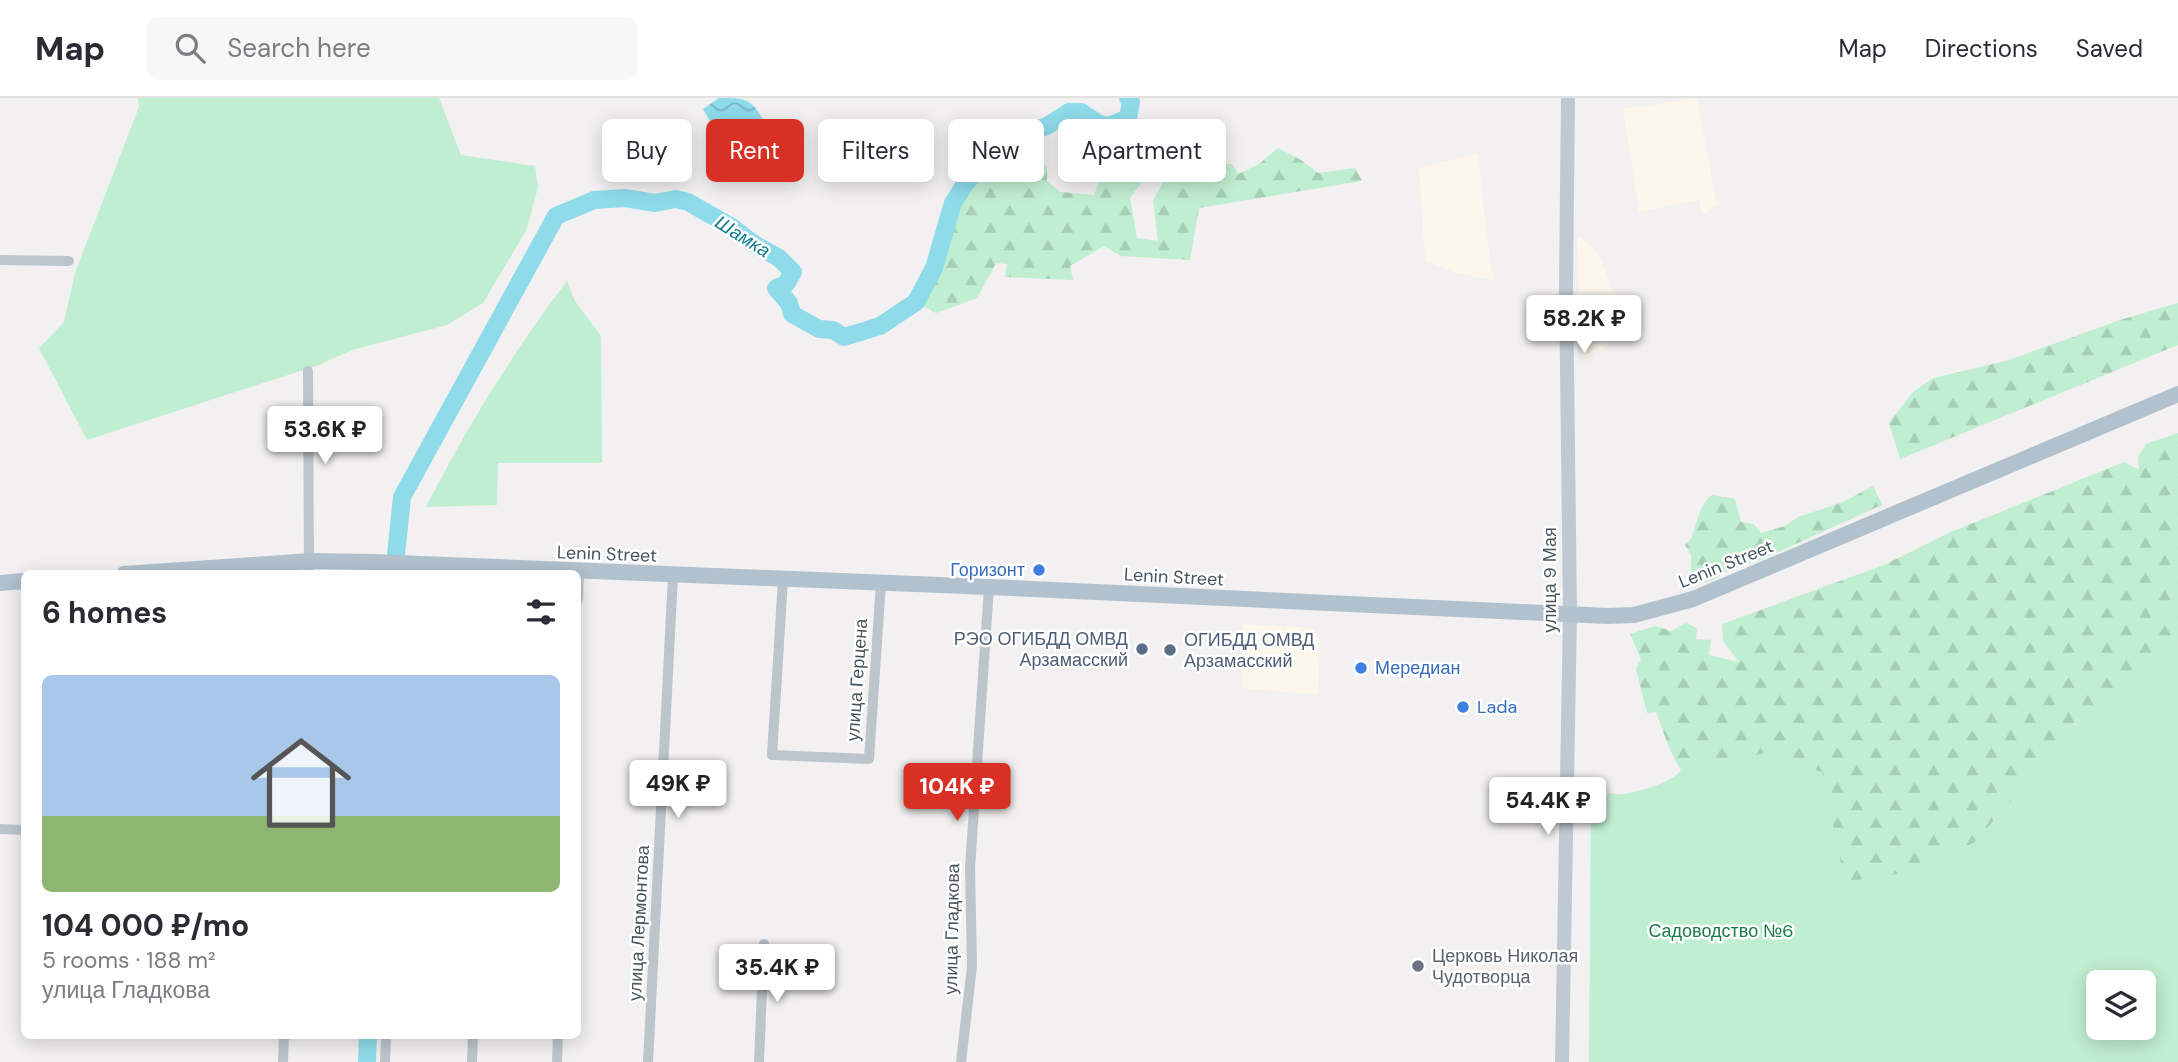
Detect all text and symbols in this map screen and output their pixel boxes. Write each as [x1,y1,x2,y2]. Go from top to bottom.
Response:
search box [147,17,637,80]
text: Map [35,27,105,70]
icon: search [171,29,209,67]
text: Search here [227,31,371,65]
text: Map [1839,33,1887,64]
text: Directions [1925,33,2038,64]
text: Saved [2076,33,2143,64]
chip: Buy [602,119,692,182]
chip: Rent [706,119,804,182]
chip: Filters [818,119,934,182]
chip: New [948,119,1044,182]
chip: Apartment [1058,119,1226,182]
water label: Шамка [710,210,775,263]
pin: 58.2K ₽ [1519,296,1649,355]
text: 58.2K ₽ [1542,303,1626,333]
pin: 53.6K ₽ [260,406,390,466]
text: 53.6K ₽ [283,414,367,444]
street label: улица 9 Мая [1538,527,1562,633]
street label: Lenin Street [1675,534,1777,594]
street label: Lenin Street [557,540,657,568]
place label: Горизонт [950,558,1025,582]
marker: Горизонт [1031,562,1047,578]
street label: Lenin Street [1123,562,1225,592]
text: 6 homes [42,593,167,632]
icon: filters [522,593,560,631]
street label: улица Герцена [841,617,873,742]
place label: РЭО ОГИБДД ОМВД Арзамасский [954,627,1128,672]
place label: ОГИБДД ОМВД Арзамасский [1184,628,1314,673]
marker: РЭО ОГИБДД ОМВД Арзамасский [1134,641,1150,657]
marker: ОГИБДД ОМВД Арзамасский [1162,642,1178,658]
place label: Мередиан [1375,656,1460,680]
marker: Мередиан [1353,660,1369,676]
place label: Lada [1477,695,1517,719]
marker: Lada [1455,699,1471,715]
icon: home [238,720,364,846]
pin: 49K ₽ [629,760,727,820]
pin: 104K ₽ [900,764,1014,823]
text: 49K ₽ [645,768,711,798]
text: 104K ₽ [920,771,994,801]
pin: 54.4K ₽ [1483,778,1613,837]
text: 54.4K ₽ [1505,785,1591,815]
street label: улица Лермонтова [623,844,655,1001]
street label: улица Гладкова [939,862,965,995]
text: 104 000 ₽/mo [42,906,249,945]
park label: Садоводство №6 [1648,919,1794,943]
pin: 35.4K ₽ [712,944,842,1004]
place label: Церковь Николая Чудотворца [1432,944,1578,989]
text: 5 rooms · 188 m² [42,945,216,975]
text: 35.4K ₽ [735,952,819,982]
marker: Церковь Николая Чудотворца [1410,958,1426,974]
map controls [2086,970,2156,1040]
button: layers [2086,970,2156,1040]
text: улица Гладкова [42,975,210,1005]

